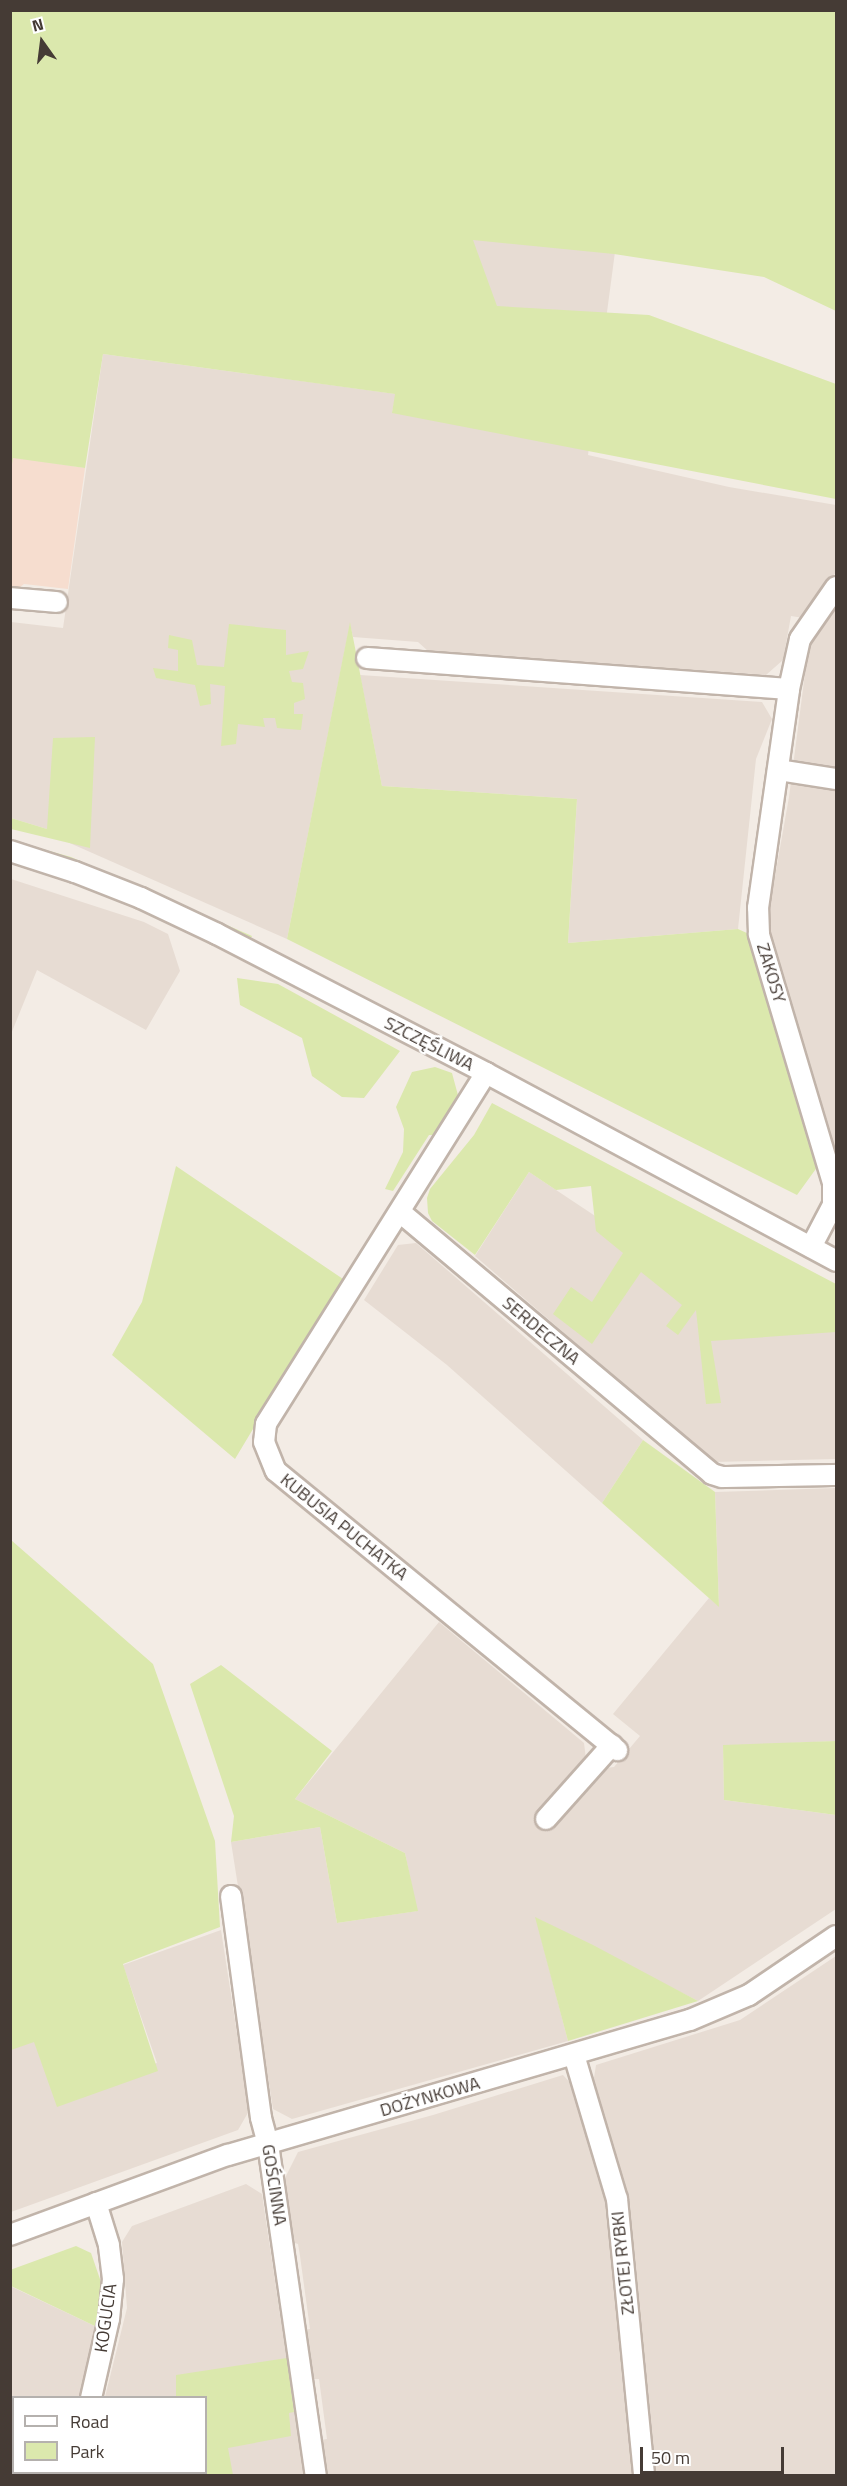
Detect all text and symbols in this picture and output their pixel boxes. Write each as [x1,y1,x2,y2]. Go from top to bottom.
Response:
north arrow [12,12,72,72]
text: N [29,12,46,38]
street label: ZAKOSY [752,941,790,1005]
street label: SZCZĘŚLIWA [381,1012,477,1076]
street label: SERDECZNA [498,1292,584,1370]
street label: KUBUSIA PUCHATKA [276,1469,412,1585]
street label: DOŻYNKOWA [378,2072,482,2122]
street label: GOŚCINNA [257,2143,291,2227]
street label: ZŁOTEJ RYBKI [607,2210,639,2316]
street label: KOGUCIA [90,2282,122,2354]
legend [12,2396,207,2474]
text: Road [70,2408,109,2435]
scale bar [643,2435,787,2473]
text: Park [70,2438,104,2465]
text: 50 m [651,2444,690,2471]

